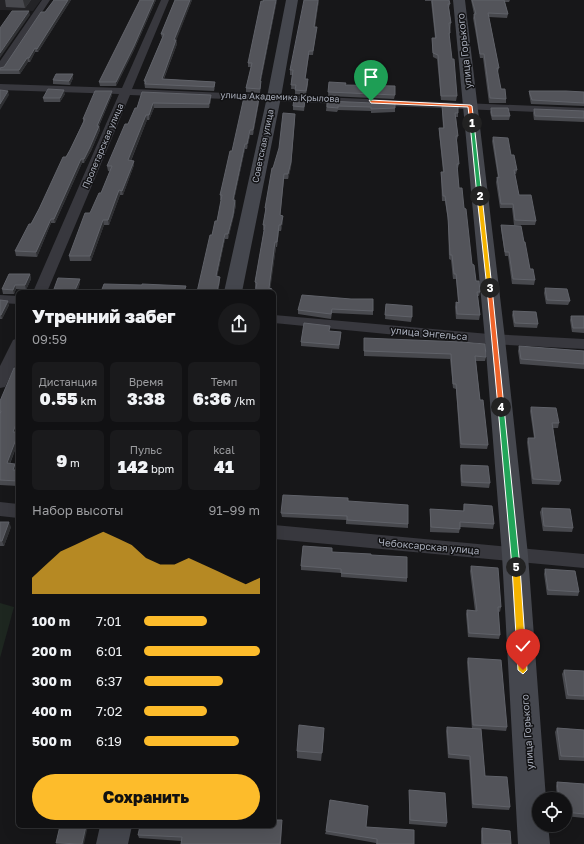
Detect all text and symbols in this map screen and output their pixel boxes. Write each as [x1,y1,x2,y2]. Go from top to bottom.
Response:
street label: улица Горького [454,13,474,89]
pin [354,60,388,101]
icon: arrive [360,66,382,88]
street label: улица Академика Крылова [220,89,340,104]
street label: Пролетарская улица [80,101,126,190]
street label: Советская улица [249,108,276,184]
pin: 1 [462,113,482,133]
text: 1 [469,116,475,129]
pin: 2 [470,186,490,206]
text: 2 [477,189,483,202]
pin: 3 [480,278,500,298]
text: 3 [487,281,493,294]
button: share [218,303,260,345]
text: Утренний забег [32,305,176,327]
street label: улица Энгельса [390,324,468,342]
text: 09:59 [32,331,67,347]
text: Дистанция [39,375,97,388]
text: Время [129,375,163,388]
text: Темп [211,375,237,388]
text: 0.55 [40,388,78,409]
text: 3:38 [127,388,165,409]
text: 6:36 [193,388,231,409]
text: km [78,394,96,407]
text: /km [231,394,255,407]
pin: 4 [491,397,511,417]
text: 4 [498,400,504,413]
text: Пульс [130,443,162,456]
text: kcal [213,443,235,456]
text: 9 [56,450,67,471]
text: m [67,456,80,469]
text: 142 [118,456,148,477]
text: 41 [214,456,234,477]
text: bpm [148,462,174,475]
text: Набор высоты [32,502,123,518]
text: 91–99 m [208,502,260,518]
street label: Чебоксарская улица [378,536,480,556]
pin: 5 [506,557,526,577]
text: 5 [513,560,519,573]
text: 100 m [32,613,70,629]
text: 7:01 [96,613,121,629]
pin [506,629,540,670]
icon: check [512,635,534,657]
text: 200 m [32,643,71,659]
text: 6:01 [96,643,122,659]
text: 300 m [32,673,71,689]
text: 6:37 [96,673,122,689]
street label: улица Горького [518,694,536,770]
text: 400 m [32,703,72,719]
text: 7:02 [96,703,122,719]
text: 500 m [32,733,71,749]
text: 6:19 [96,733,122,749]
button: Сохранить [32,774,260,820]
map controls [532,792,572,832]
button: locate [532,792,572,832]

